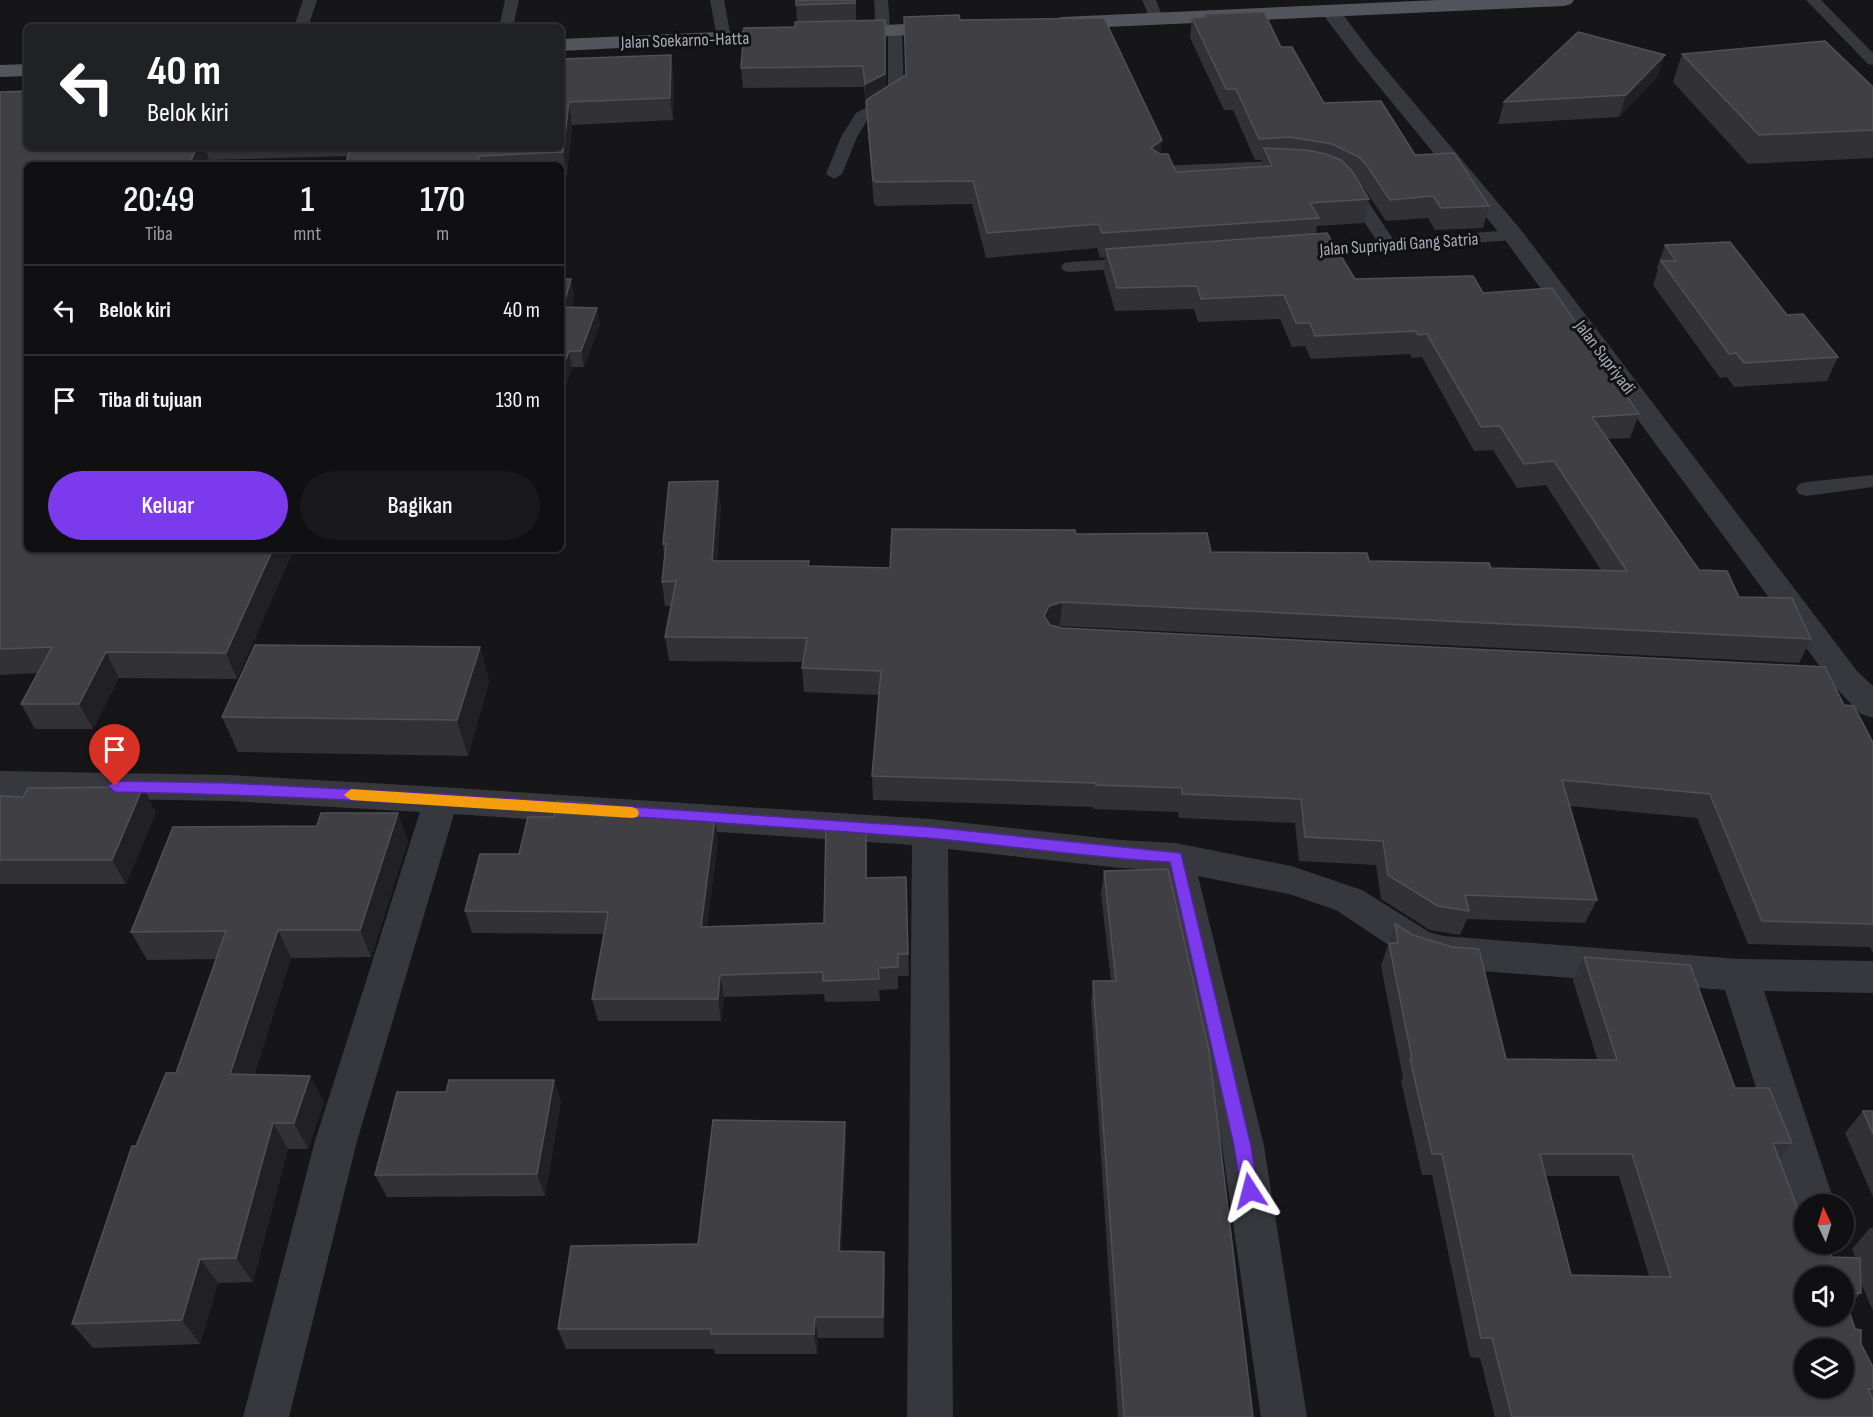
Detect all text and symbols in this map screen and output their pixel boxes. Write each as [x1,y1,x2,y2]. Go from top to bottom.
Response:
street label: Jalan Soekarno-Hatta [619,28,750,53]
text: 40 m [147,46,221,97]
icon: left [48,48,126,126]
text: Belok kiri [147,97,229,129]
text: 20:49 [123,179,195,222]
text: 1 [301,179,314,222]
text: 170 [420,179,465,222]
text: Tiba [145,222,173,246]
text: mnt [294,222,321,246]
text: m [436,222,449,246]
street label: Jalan Supriyadi Gang Satria [1318,228,1479,261]
icon: left [48,294,81,327]
text: Belok kiri [99,297,171,324]
text: 40 m [503,297,540,324]
street label: Jalan Supriyadi [1569,315,1639,398]
icon: arrive [48,384,81,417]
text: Tiba di tujuan [99,387,202,414]
text: 130 m [496,387,540,414]
button: Keluar [48,471,288,540]
button: Bagikan [300,471,540,540]
pin [89,724,140,786]
icon: arrive [98,733,131,766]
position arrow [1218,1159,1282,1223]
north arrow [1794,1194,1854,1254]
map controls [1794,1194,1854,1398]
button: sound [1794,1266,1854,1326]
button: layers [1794,1338,1854,1398]

